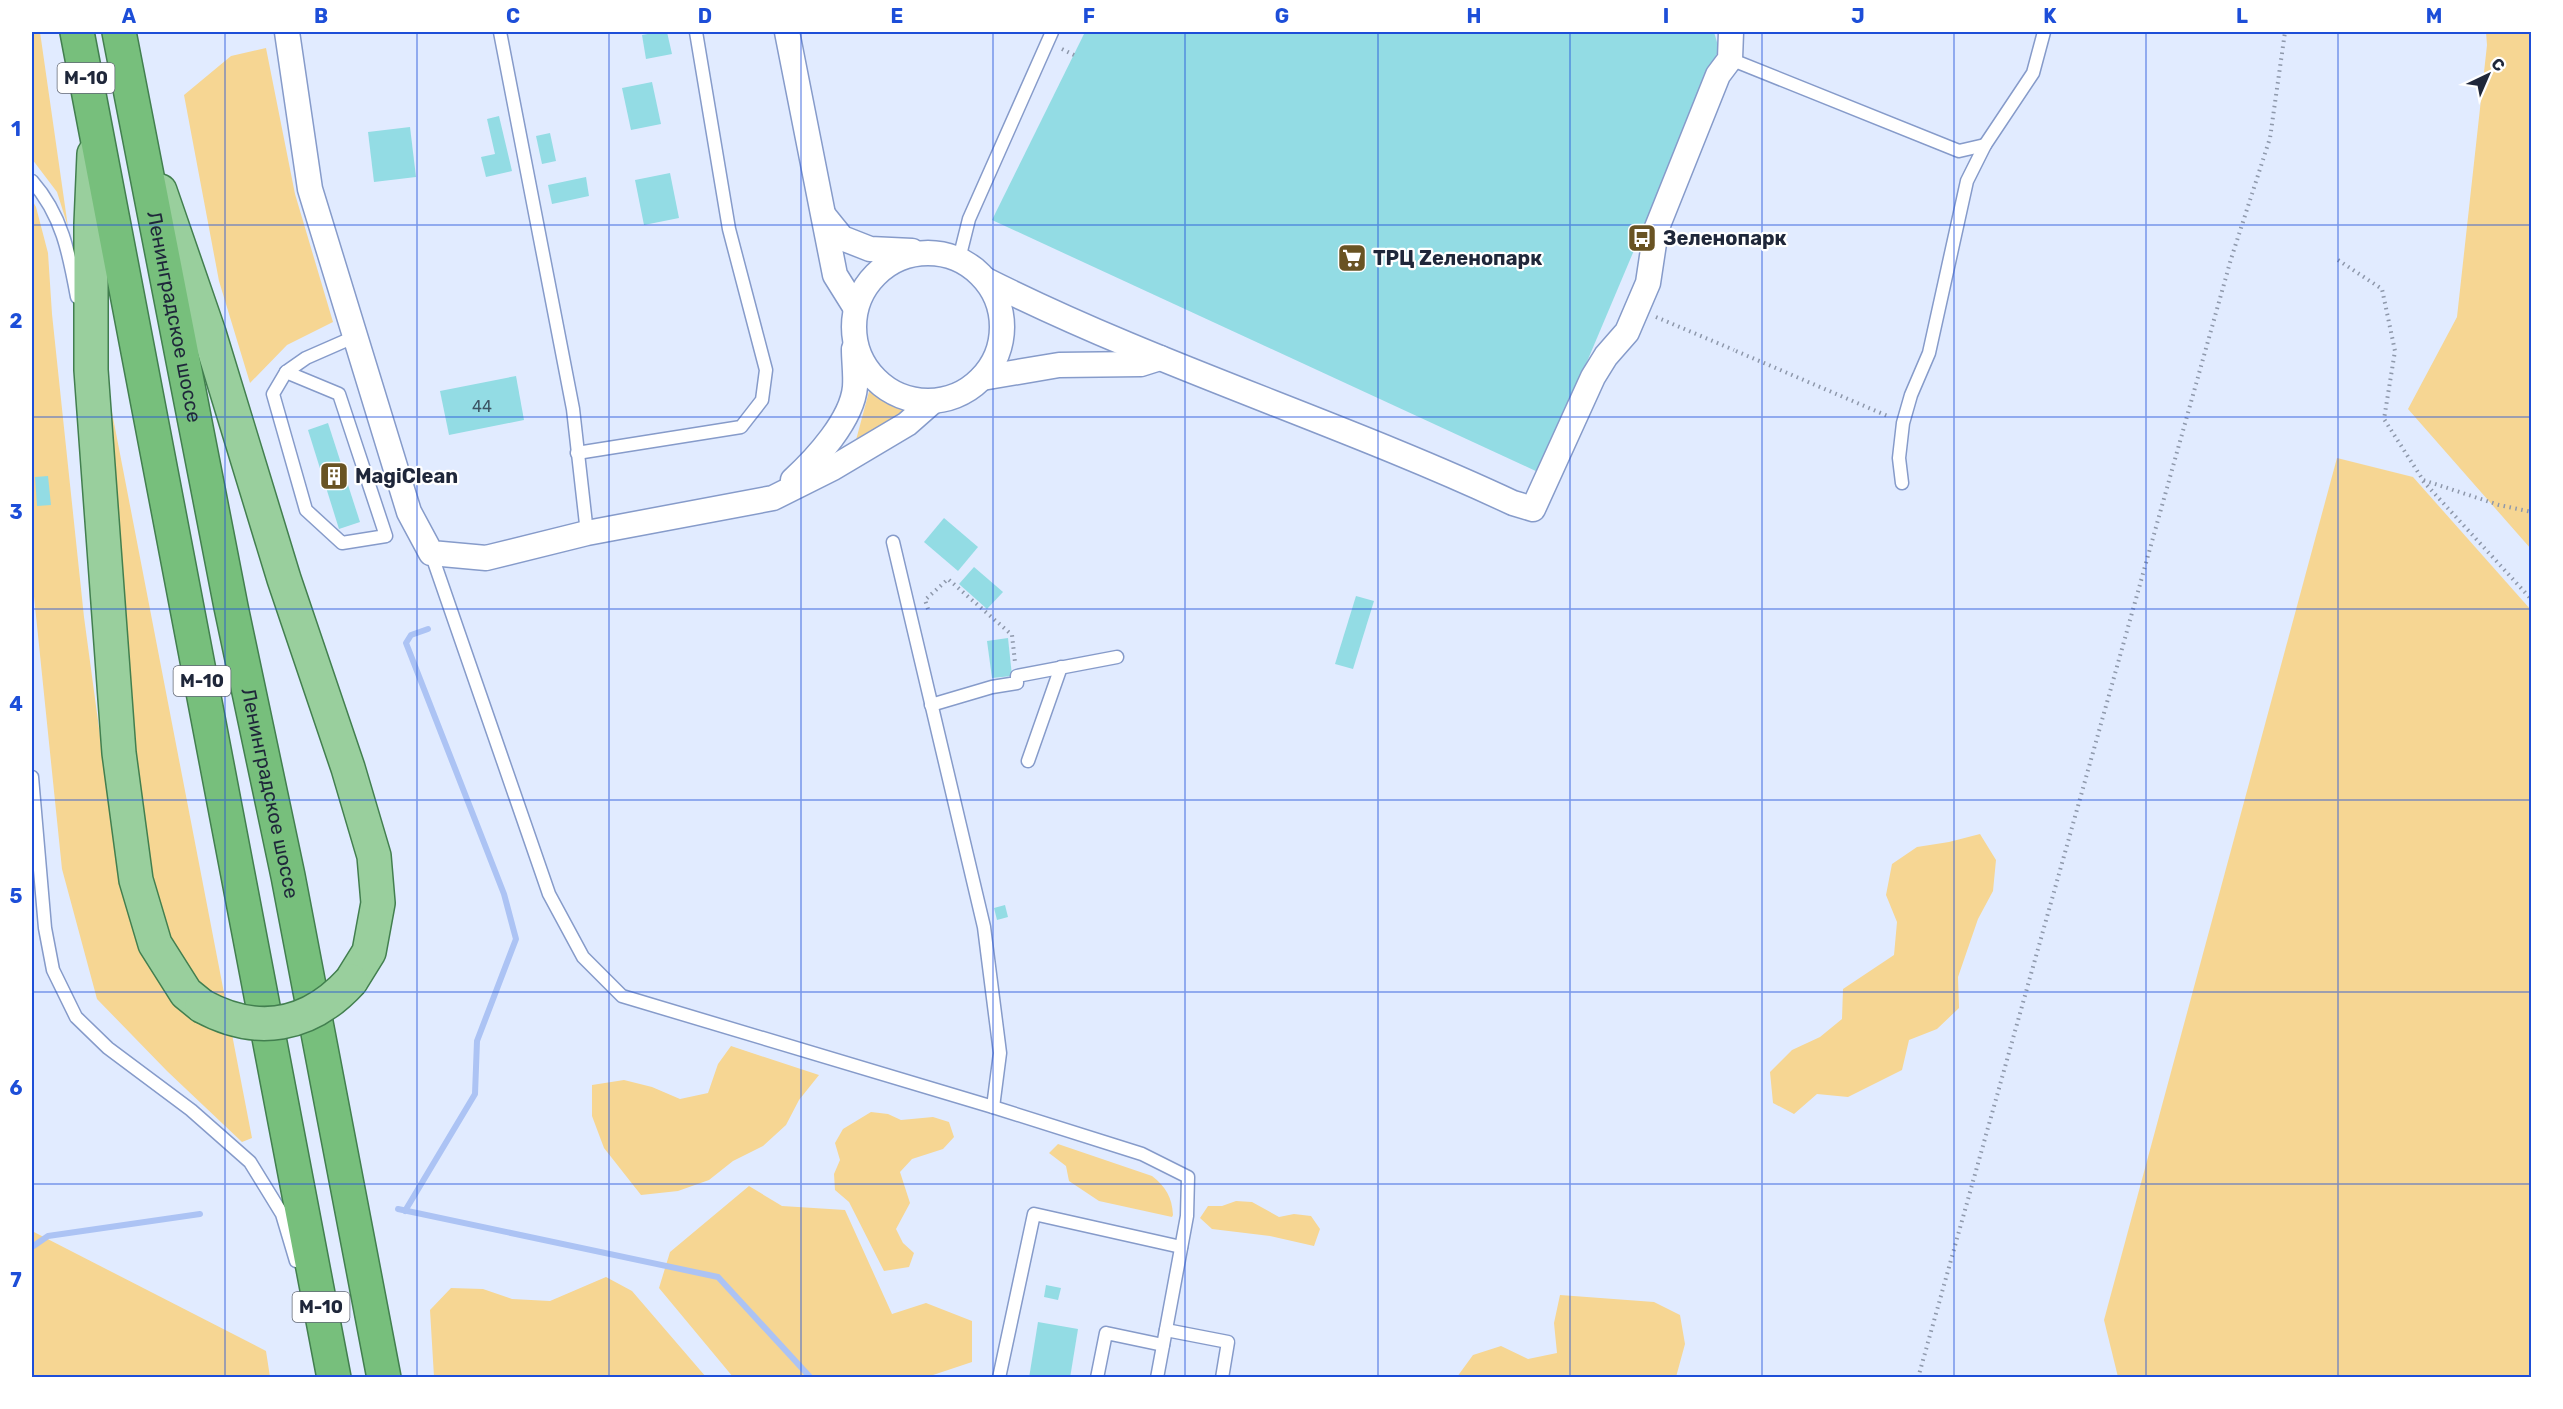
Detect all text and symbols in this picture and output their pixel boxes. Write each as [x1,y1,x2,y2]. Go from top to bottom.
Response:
text: A [122,4,137,28]
text: B [314,4,328,28]
text: C [506,4,520,28]
text: D [698,4,712,28]
text: E [891,4,903,28]
text: F [1083,4,1095,28]
text: G [1275,4,1289,28]
text: H [1467,4,1481,28]
text: I [1663,4,1669,28]
text: J [1851,4,1865,28]
text: K [2043,4,2057,28]
text: L [2236,4,2248,28]
text: M [2426,4,2442,28]
north arrow [2458,45,2518,105]
text: С [2487,54,2509,75]
road number: М-10 [58,63,115,93]
text: 1 [11,117,21,141]
street label: Ленинградское шоссе [142,209,207,424]
bus stop icon: Зеленопарк [1626,222,1658,254]
place label: Зеленопарк [1663,226,1787,250]
supermarket icon: ТРЦ Zеленопарк [1336,242,1368,274]
place label: ТРЦ Zеленопарк [1373,246,1542,270]
text: 2 [10,309,23,333]
house number: 44 [472,397,492,416]
building icon: MagiClean [318,460,350,492]
place label: MagiClean [355,464,458,488]
text: 3 [9,500,23,524]
road number: М-10 [174,666,230,696]
street label: Ленинградское шоссе [236,685,304,901]
text: 4 [9,692,23,716]
text: 5 [10,884,23,908]
text: 6 [9,1076,23,1100]
text: 7 [10,1268,22,1292]
road number: М-10 [292,1292,350,1322]

